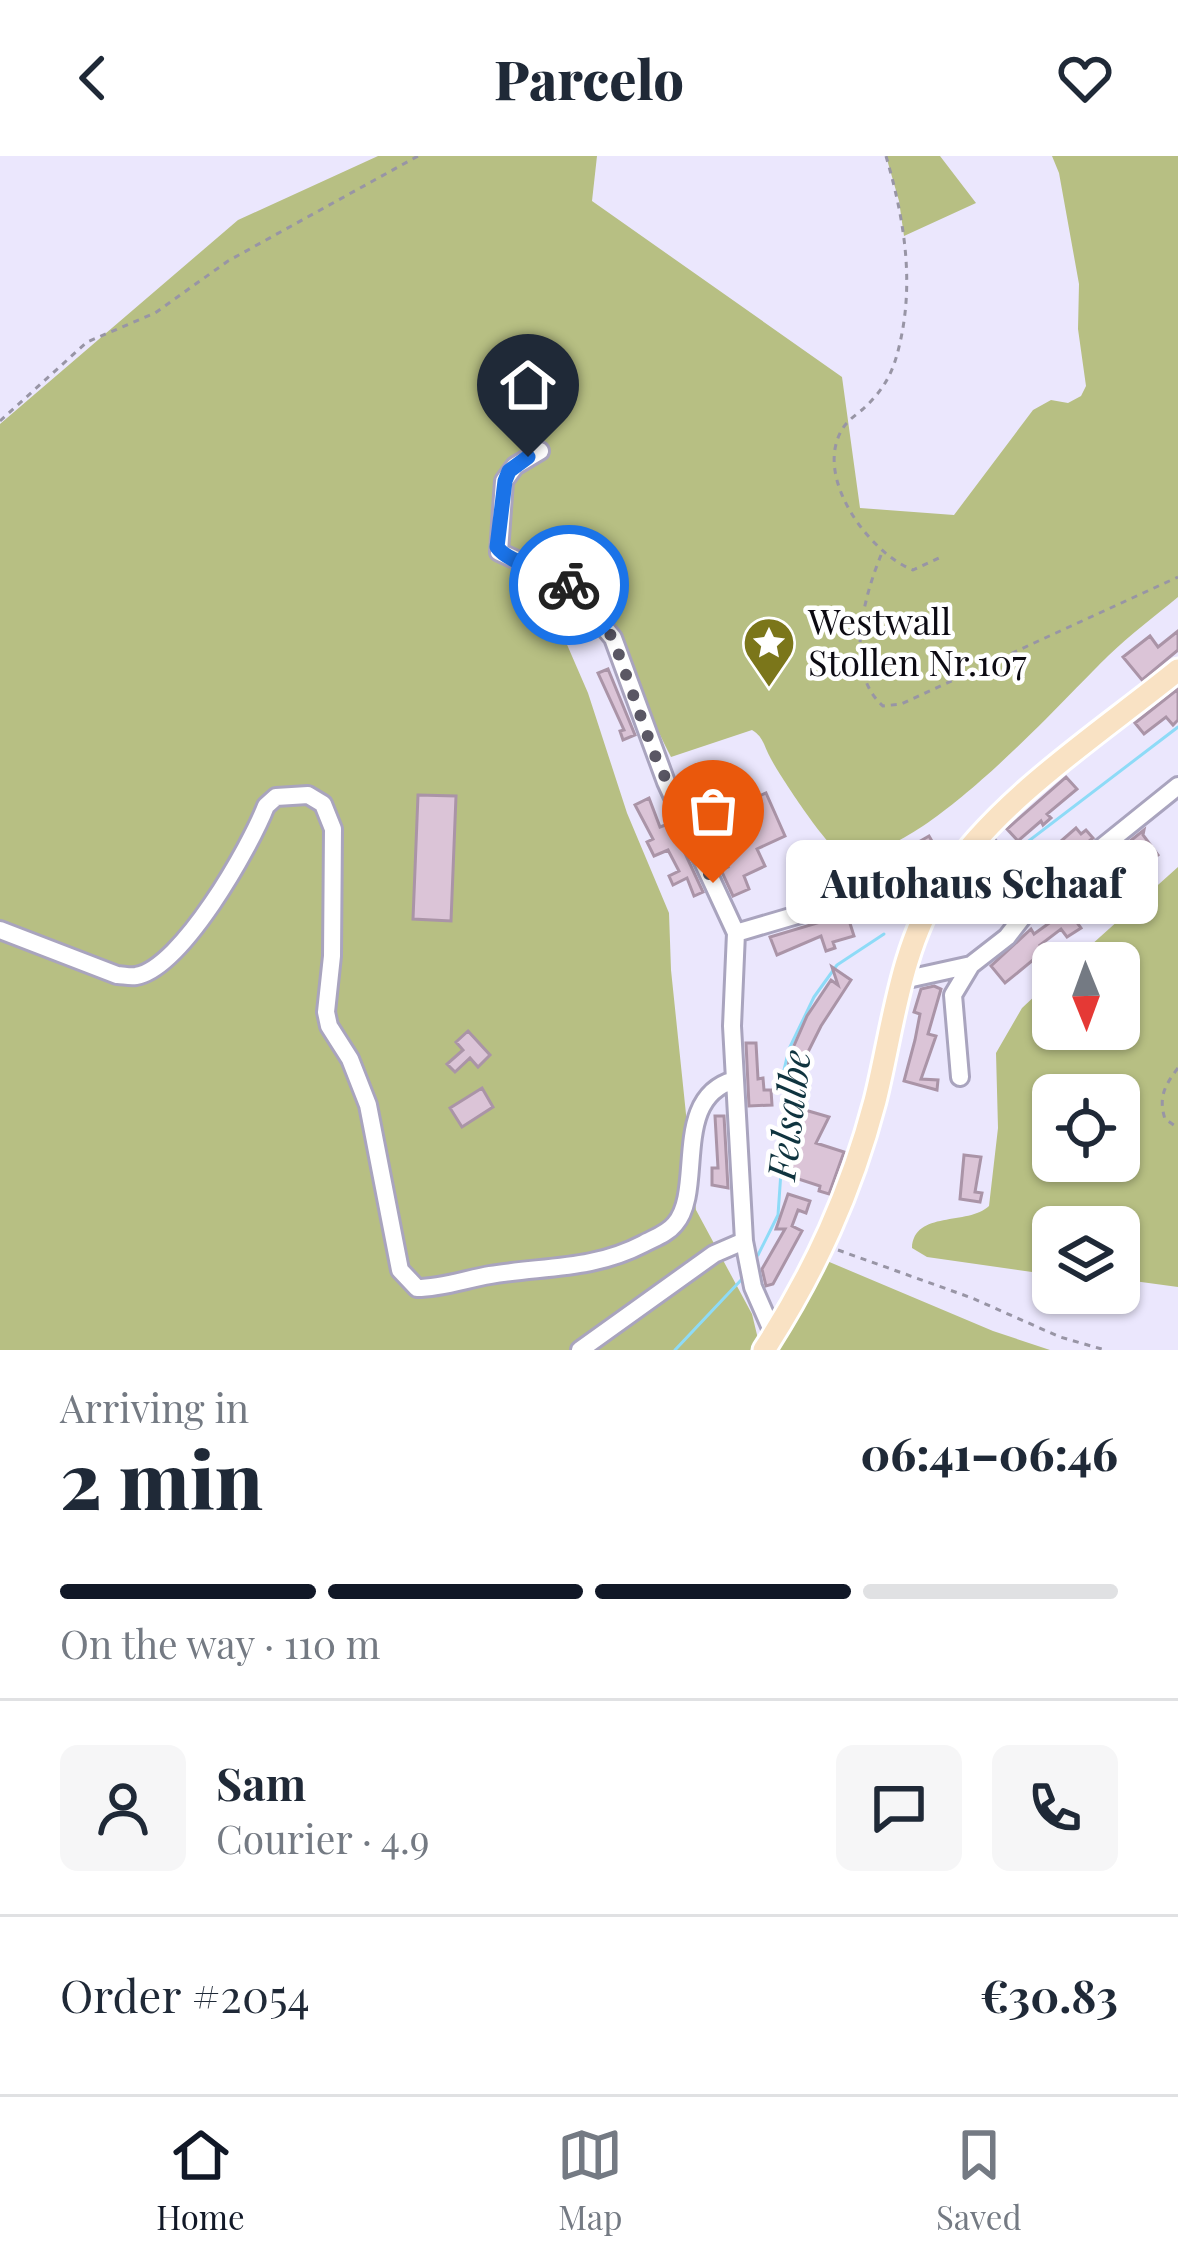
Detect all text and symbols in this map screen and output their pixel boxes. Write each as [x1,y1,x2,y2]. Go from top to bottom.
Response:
text: Parcelo [494,42,684,114]
icon: back [60,45,126,111]
icon: heart [1052,45,1118,111]
pin [477,334,579,457]
icon: home [495,352,561,418]
courier [509,525,629,645]
icon: bike [536,552,602,618]
place label: Westwall Stollen Nr.107 [807,596,1027,685]
place icon: Westwall Stollen Nr.107 [741,615,797,689]
pin [662,760,764,883]
icon: bag [680,778,746,844]
callout: Autohaus Schaaf [785,841,1157,925]
text: Autohaus Schaaf [821,856,1123,908]
north arrow [1032,942,1140,1050]
map controls [1032,942,1140,1314]
water label: Felsalbe [753,1047,821,1185]
button: locate [1032,1074,1140,1182]
button: layers [1032,1206,1140,1314]
text: Arriving in [60,1381,249,1433]
text: 06:41–06:46 [861,1422,1118,1482]
text: 2 min [60,1426,263,1530]
text: On the way · 110 m [60,1617,381,1669]
button: person [60,1745,186,1871]
button: chat [836,1745,962,1871]
button: phone [992,1745,1118,1871]
text: Sam [216,1752,306,1812]
text: Courier · 4.9 [216,1812,430,1864]
text: Order #2054 [60,1964,310,2024]
text: €30.83 [980,1964,1118,2024]
tab: Home [156,2122,245,2238]
tab: Map [557,2122,623,2238]
tab: Saved [936,2122,1022,2238]

